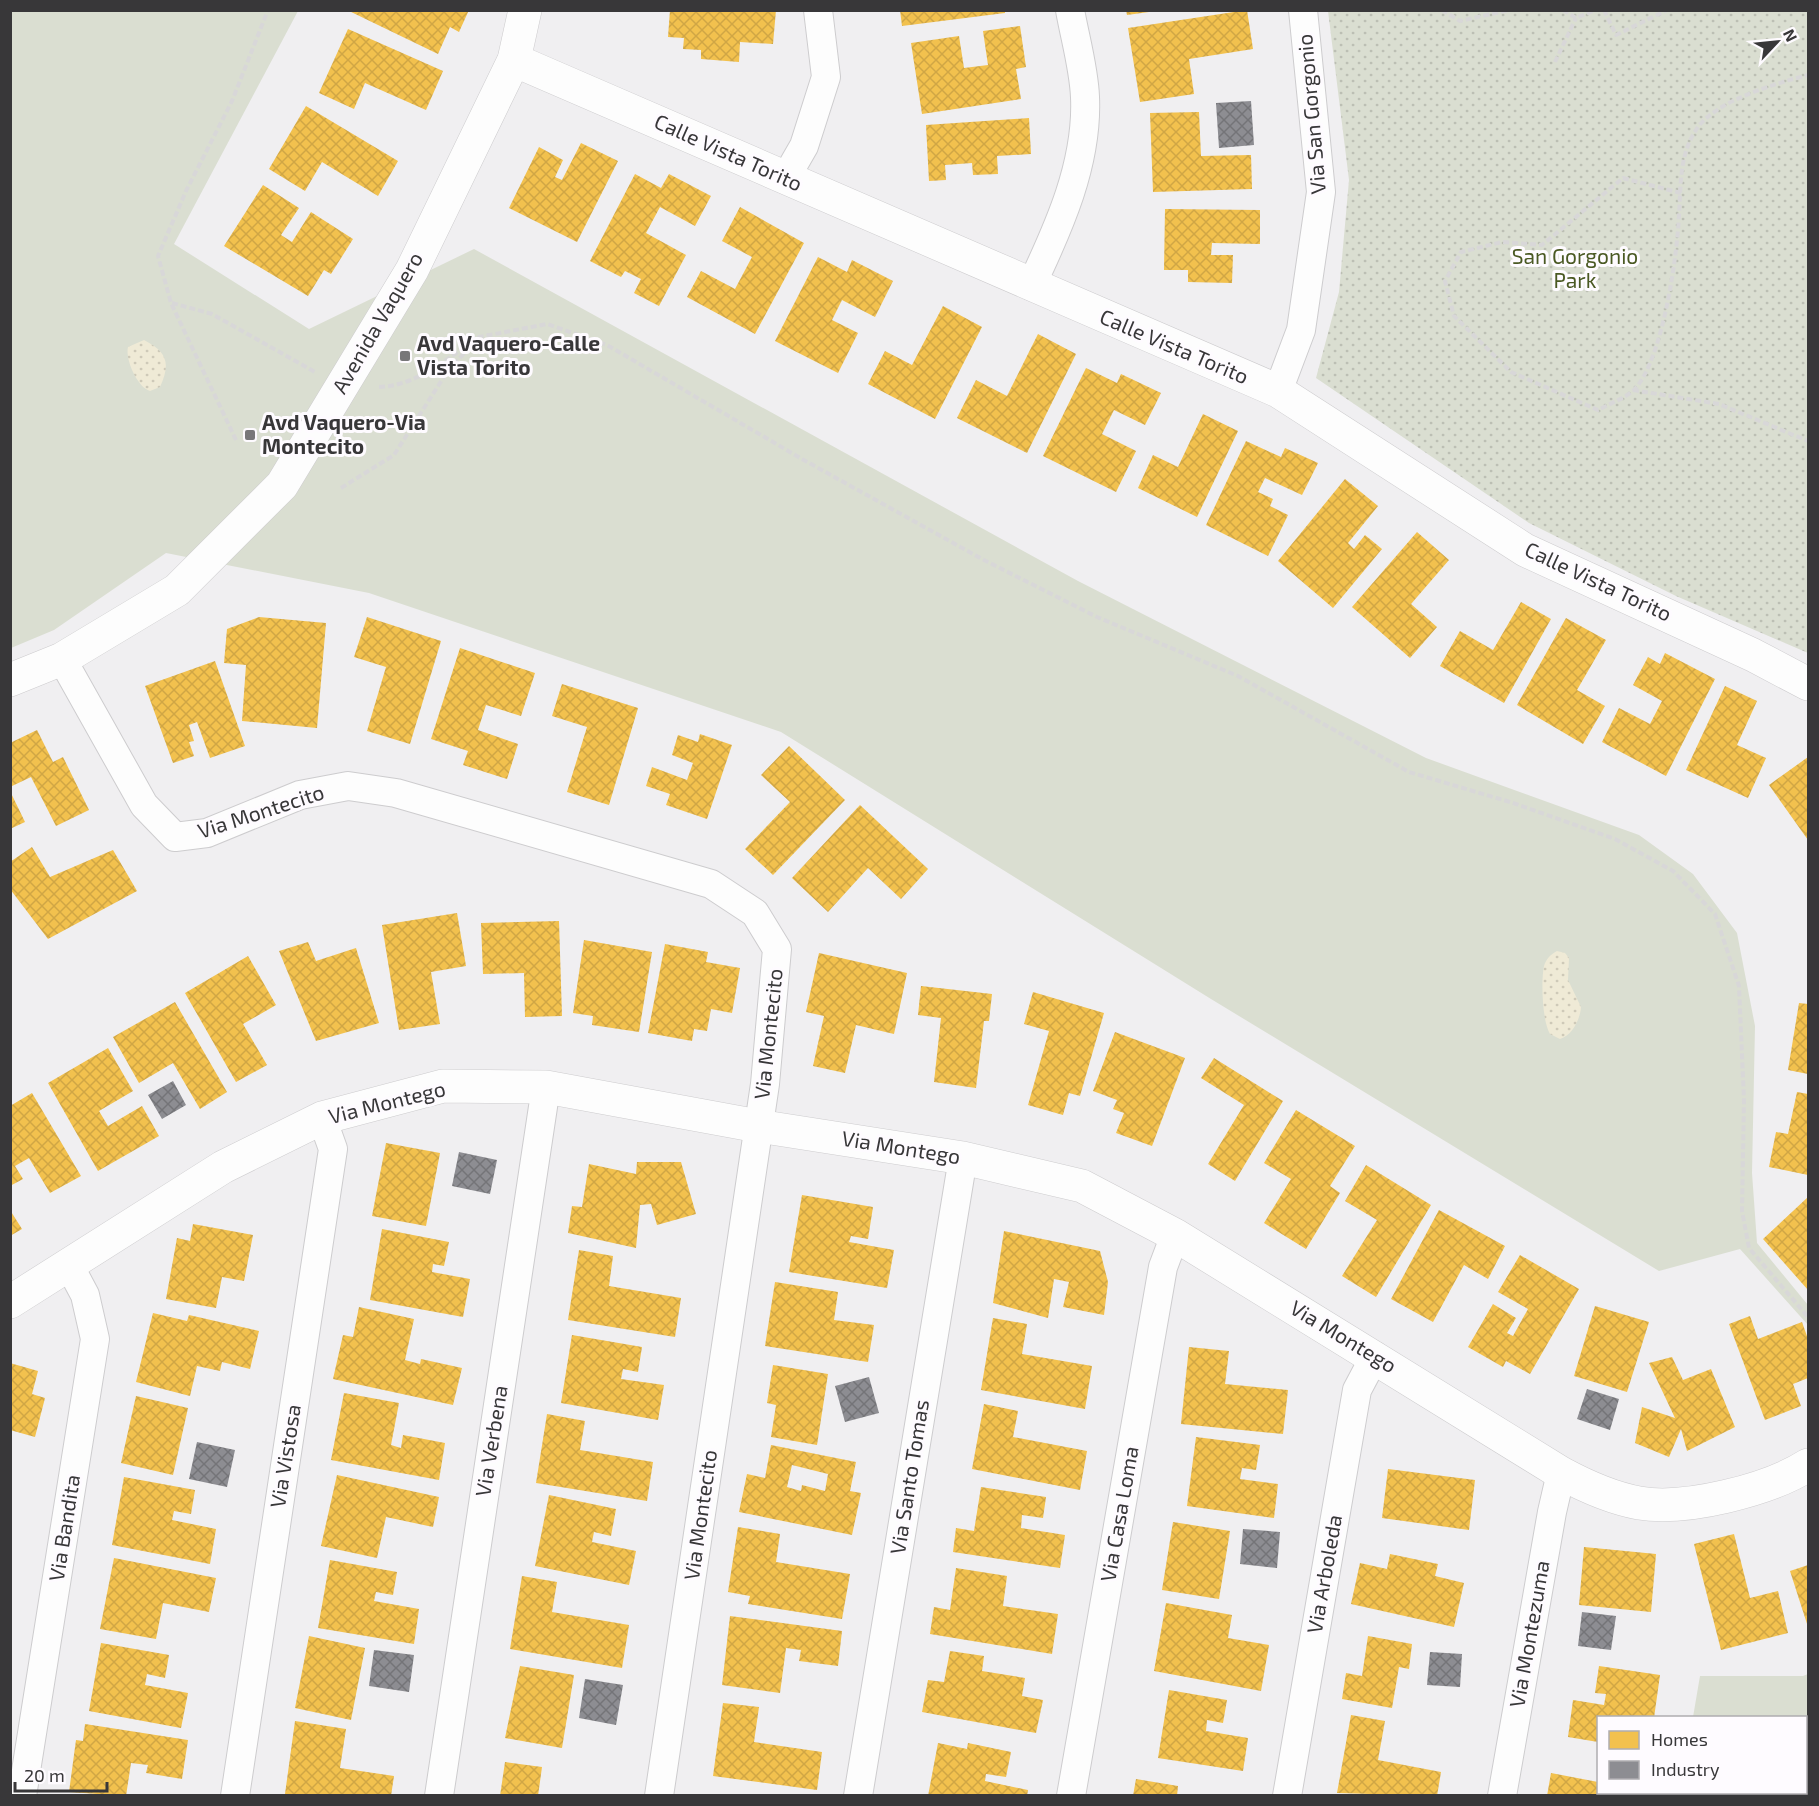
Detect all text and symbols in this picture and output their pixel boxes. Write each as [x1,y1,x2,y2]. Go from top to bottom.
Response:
north arrow [1747,12,1807,72]
text: N [1780,26,1802,45]
street label: Via San Gorgonio [1291,33,1330,195]
street label: Calle Vista Torito [651,108,806,195]
park label: San Gorgonio Park [1512,243,1638,292]
street label: Avenida Vaquero [326,247,427,397]
street label: Calle Vista Torito [1096,303,1253,388]
place label: Avd Vaquero-Calle Vista Torito [417,330,600,379]
marker: Avd Vaquero-Calle Vista Torito [398,349,412,363]
place label: Avd Vaquero-Via Montecito [262,409,426,458]
marker: Avd Vaquero-Via Montecito [243,428,257,442]
street label: Calle Vista Torito [1521,536,1676,626]
street label: Via Montecito [194,778,327,843]
street label: Via Montecito [748,967,787,1101]
street label: Via Montego [326,1075,448,1128]
street label: Via Montego [840,1125,962,1168]
street label: Via Montego [1286,1294,1401,1377]
street label: Via Verbena [469,1383,512,1498]
street label: Via Santo Tomas [884,1398,933,1556]
street label: Via Vistosa [264,1402,305,1509]
street label: Via Casa Loma [1094,1444,1143,1583]
street label: Via Montecito [678,1448,721,1582]
street label: Via Bandita [43,1473,84,1583]
street label: Via Arboleda [1301,1512,1346,1635]
street label: Via Montezuma [1503,1558,1554,1709]
legend [1597,1716,1807,1794]
text: Homes [1651,1728,1708,1750]
scale bar [15,1755,106,1793]
text: Industry [1651,1758,1720,1780]
text: 20 m [24,1764,65,1786]

